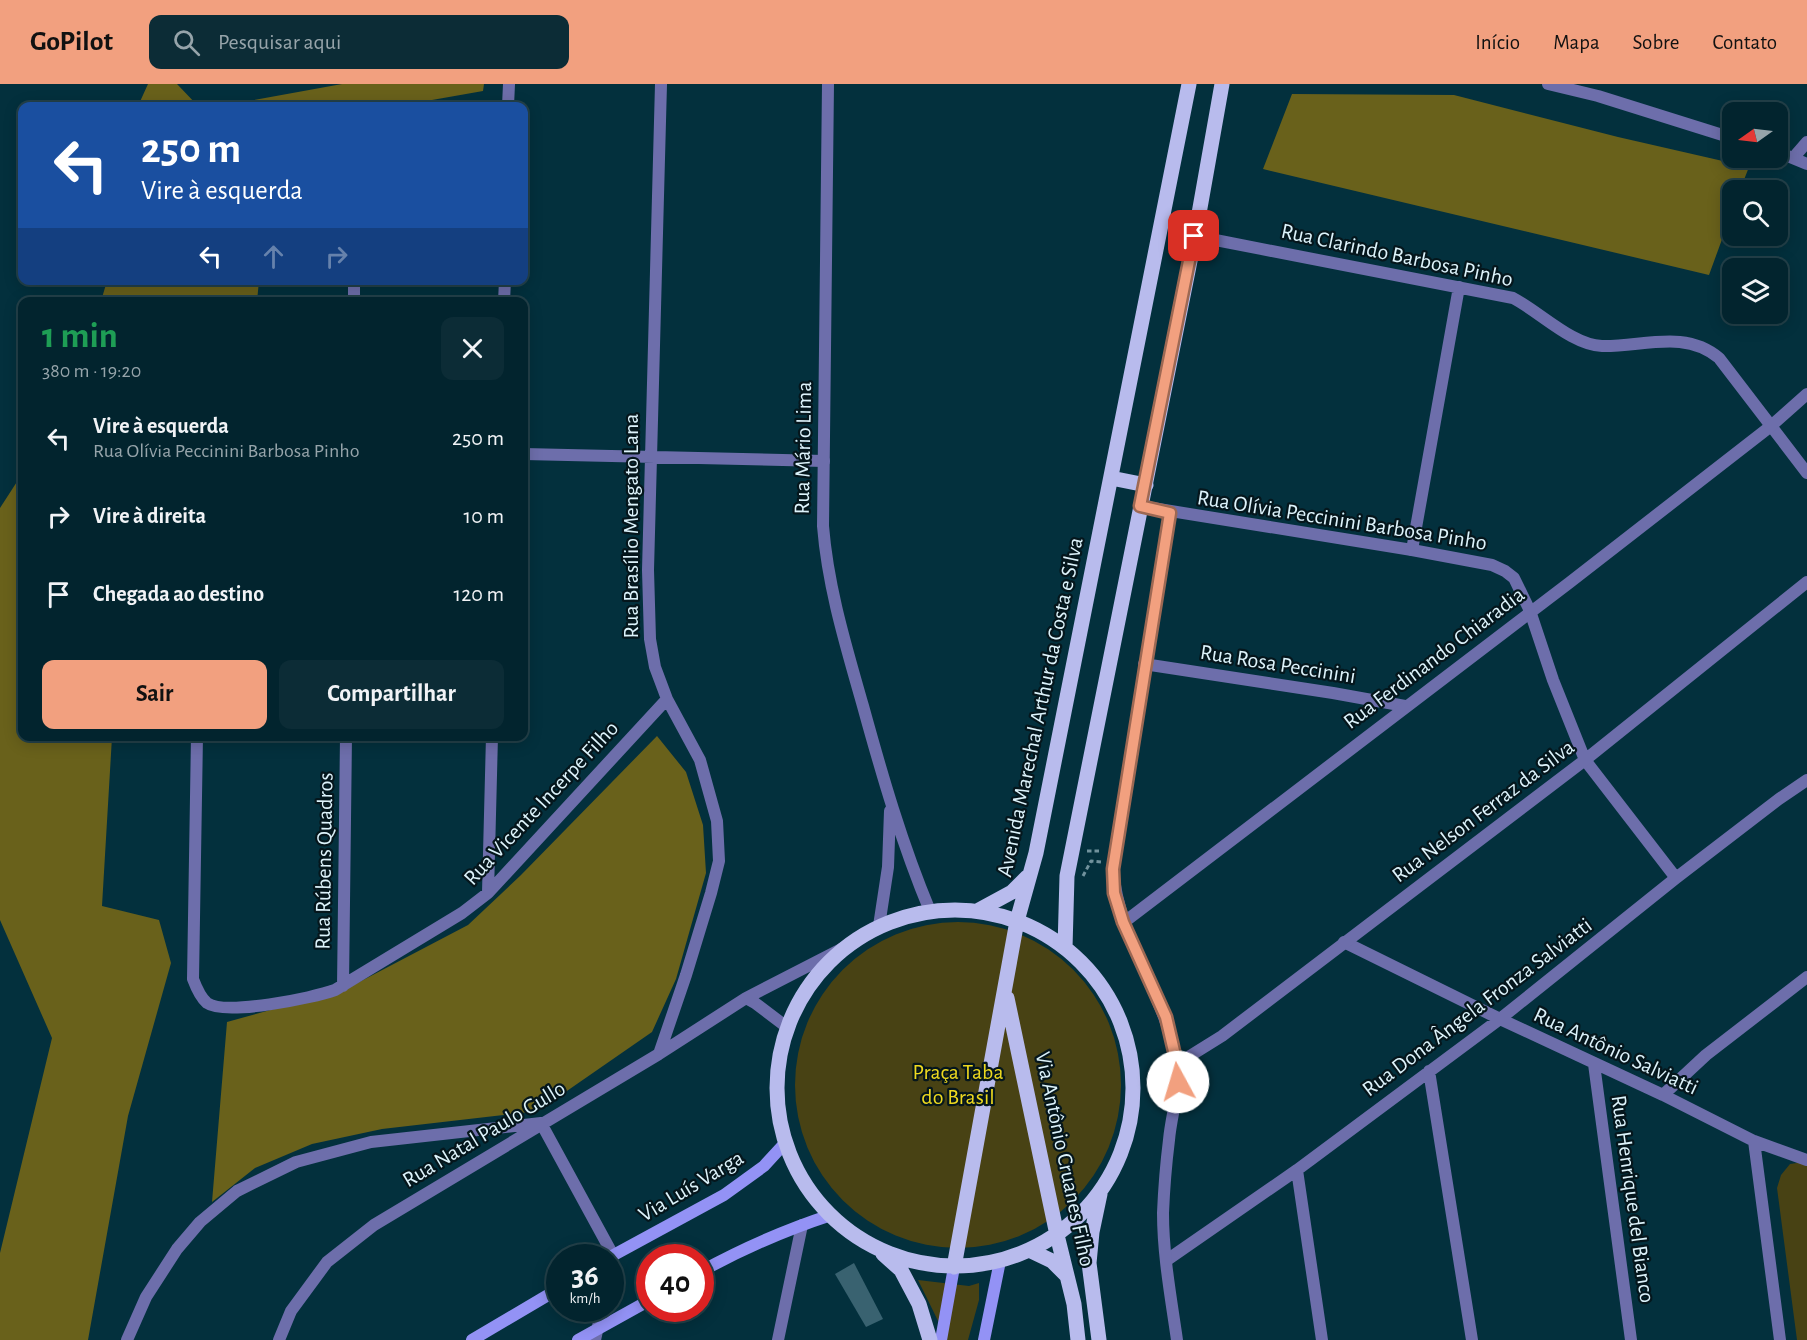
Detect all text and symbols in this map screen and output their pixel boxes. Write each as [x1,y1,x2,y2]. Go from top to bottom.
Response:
search box [149,15,569,69]
icon: search [170,26,203,59]
text: GoPilot [30,28,113,56]
text: Pesquisar aqui [218,31,341,53]
text: Início [1475,32,1520,53]
text: Mapa [1553,32,1600,53]
text: Sobre [1633,32,1679,53]
text: Contato [1712,32,1777,53]
north arrow [1722,102,1788,168]
map controls [1722,102,1788,324]
icon: left [42,126,120,204]
text: 250 m [141,128,241,170]
text: Vire à esquerda [141,177,303,204]
button: search [1722,180,1788,246]
pin [1168,210,1219,261]
icon: arrive [1177,219,1210,252]
street label: Rua Clarindo Barbosa Pinho [1279,220,1515,290]
icon: left [194,240,227,273]
icon: ahead [257,240,290,273]
icon: right [320,240,353,273]
button: layers [1722,258,1788,324]
button: close [441,317,504,380]
text: 1 min [42,318,118,354]
text: 380 m · 19:20 [42,361,141,381]
street label: Rua Mário Lima [791,381,815,515]
street label: Rua Brasílio Mengato Lana [620,414,642,638]
text: Vire à esquerda [93,415,229,437]
icon: left [42,422,75,455]
text: 250 m [452,427,504,449]
text: Rua Olívia Peccinini Barbosa Pinho [93,441,359,461]
street label: Rua Olívia Peccinini Barbosa Pinho [1196,486,1488,554]
icon: right [42,500,75,533]
text: Vire à direita [93,505,206,527]
text: 10 m [464,505,504,527]
street label: Avenida Marechal Arthur da Costa e Silva [993,535,1087,879]
icon: arrive [42,578,75,611]
text: Chegada ao destino [93,583,264,605]
text: 120 m [454,583,504,605]
street label: Rua Ferdinando Chiaradia [1340,583,1528,733]
street label: Rua Rosa Peccinini [1199,641,1357,687]
button: Sair [42,660,267,729]
button: Compartilhar [279,660,504,729]
street label: Rua Vicente Incerpe Filho [460,717,622,889]
street label: Rua Nelson Ferraz da Silva [1388,735,1578,887]
street label: Rua Rúbens Quadros [311,772,337,950]
street label: Rua Dona Ângela Fronza Salviatti [1358,913,1596,1100]
street label: Rua Antônio Salviatti [1530,1003,1702,1099]
street label: Via Antônio Cruanes Filho [1031,1050,1099,1268]
position arrow [1146,1050,1210,1114]
park label: Praça Taba do Brasil [912,1061,1004,1108]
street label: Rua Natal Paulo Gullo [399,1077,569,1191]
street label: Rua Henrique del Bianco [1608,1094,1658,1304]
street label: Via Luís Varga [635,1146,747,1226]
speed limit sign: 40 [636,1244,714,1322]
text: 36 [571,1261,599,1291]
text: km/h [570,1291,600,1306]

